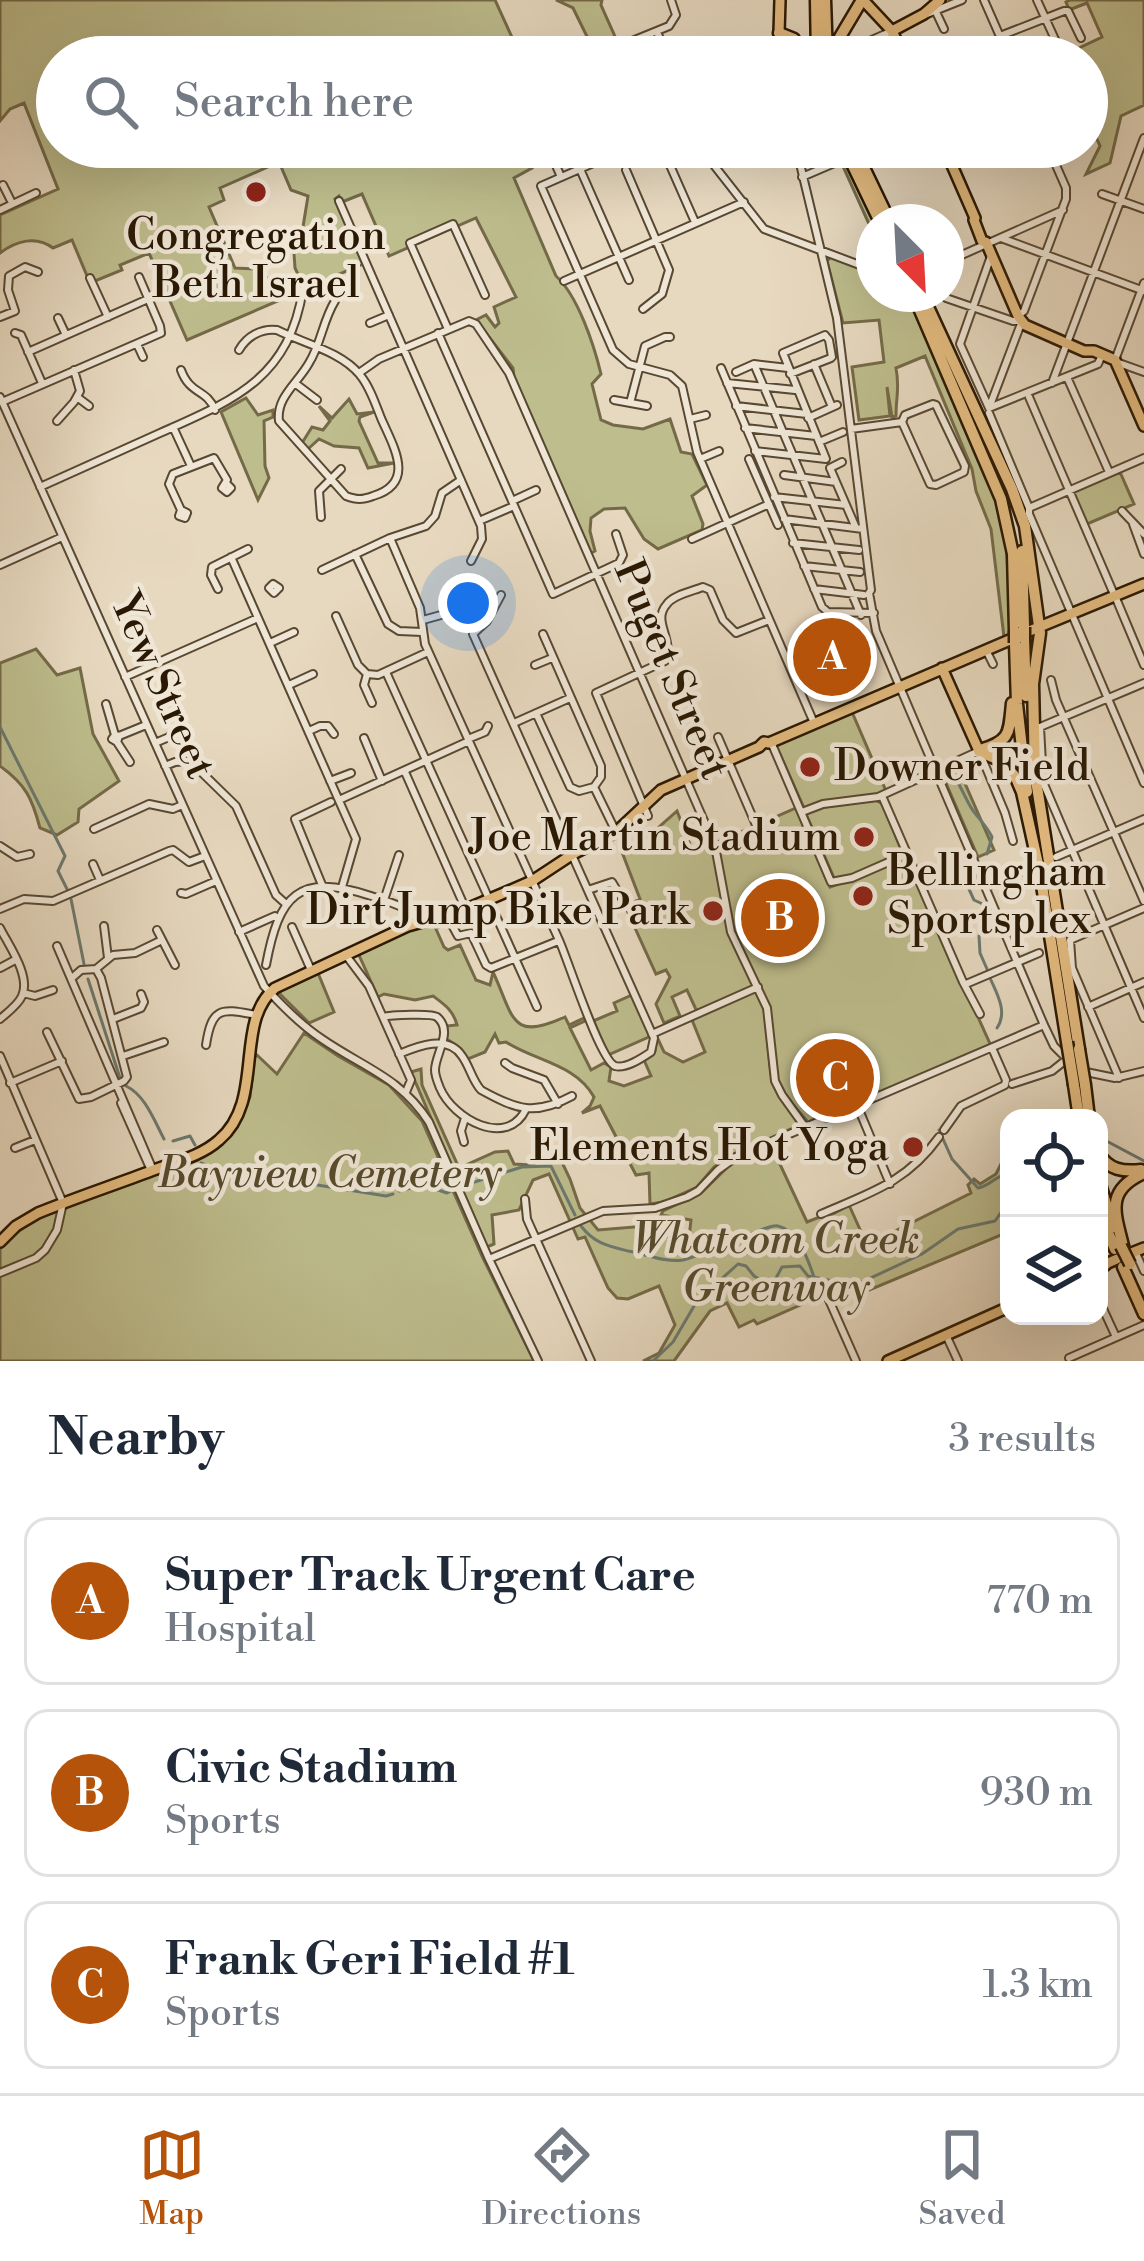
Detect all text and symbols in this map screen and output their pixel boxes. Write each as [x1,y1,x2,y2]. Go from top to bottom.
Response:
search box [36,36,1108,168]
icon: search [78,69,144,135]
text: Search here [174,74,414,131]
marker: Congregation Beth Israel [243,179,269,205]
north arrow [856,204,964,312]
place label: Congregation Beth Israel [126,210,386,311]
street label: Puget Street [600,552,741,788]
your location [438,573,498,633]
street label: Yew Street [97,583,226,787]
pin: A [793,612,871,702]
place label: Downer Field [834,741,1090,794]
marker: Downer Field [797,754,823,780]
place label: Joe Martin Stadium [467,811,840,864]
marker: Joe Martin Stadium [851,824,877,850]
place label: Bellingham Sportsplex [886,846,1106,947]
pin: B [741,873,819,963]
marker: Bellingham Sportsplex [850,883,876,909]
place label: Dirt Jump Bike Park [306,885,691,938]
marker: Dirt Jump Bike Park [700,898,726,924]
pin: C [796,1033,874,1123]
map controls [1000,1109,1108,1325]
button: locate [1000,1109,1108,1217]
place label: Elements Hot Yoga [530,1121,890,1175]
marker: Elements Hot Yoga [900,1134,926,1160]
park label: Bayview Cemetery [157,1148,503,1201]
park label: Whatcom Creek Greenway [632,1214,920,1315]
button: layers [1000,1217,1108,1325]
text: Nearby [48,1407,224,1471]
text: 3 results [948,1415,1096,1464]
text: Super Track Urgent Care [165,1548,696,1605]
text: A [76,1577,104,1626]
text: 770 m [987,1577,1093,1626]
text: Hospital [165,1605,316,1654]
text: Civic Stadium [165,1740,457,1797]
text: B [75,1769,105,1818]
text: 930 m [980,1769,1093,1818]
text: Sports [165,1797,281,1846]
text: Frank Geri Field #1 [165,1932,575,1989]
text: C [76,1961,104,2010]
text: 1.3 km [983,1961,1093,2010]
text: Sports [165,1989,281,2038]
tab: Map [139,2122,205,2235]
tab: Directions [482,2122,641,2235]
tab: Saved [919,2122,1005,2235]

